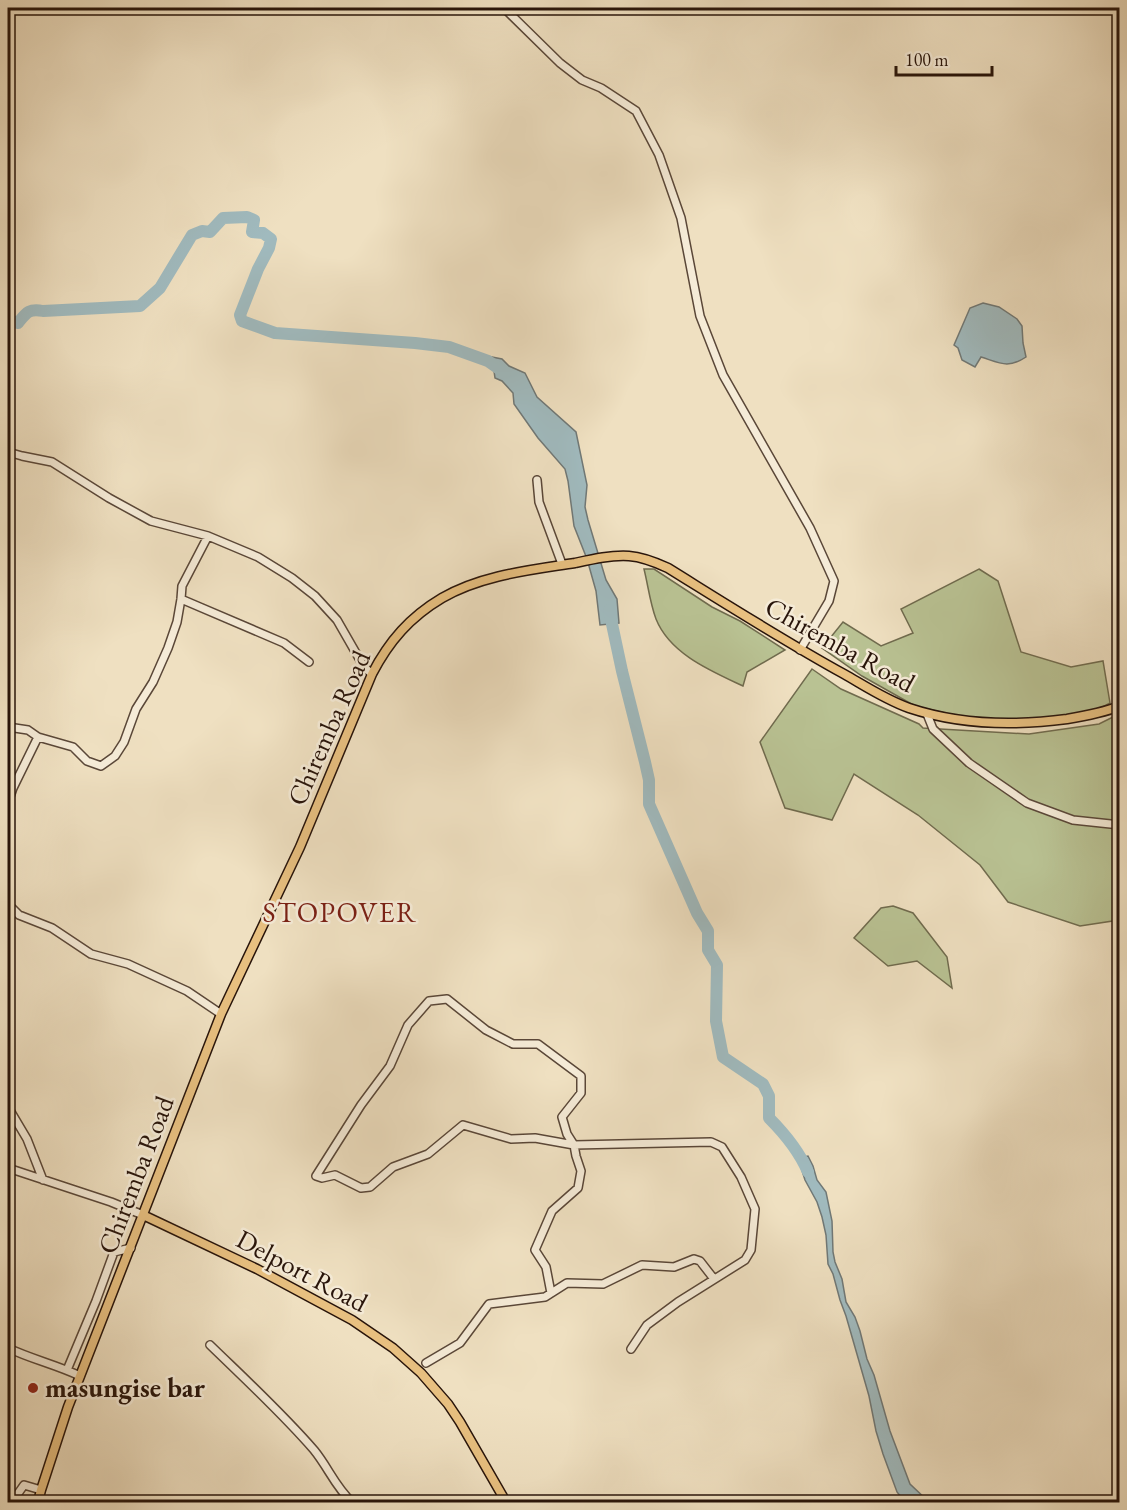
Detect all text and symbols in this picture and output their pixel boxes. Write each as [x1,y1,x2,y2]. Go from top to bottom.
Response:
scale bar [896,39,992,77]
text: 100 m [905,48,949,71]
street label: Chiremba Road [759,589,922,700]
street label: Chiremba Road [279,644,378,811]
district label: STOPOVER [263,894,418,930]
street label: Chiremba Road [89,1091,182,1259]
street label: Delport Road [230,1221,374,1320]
place label: masungise bar [45,1370,206,1405]
marker: masungise bar [26,1381,40,1395]

